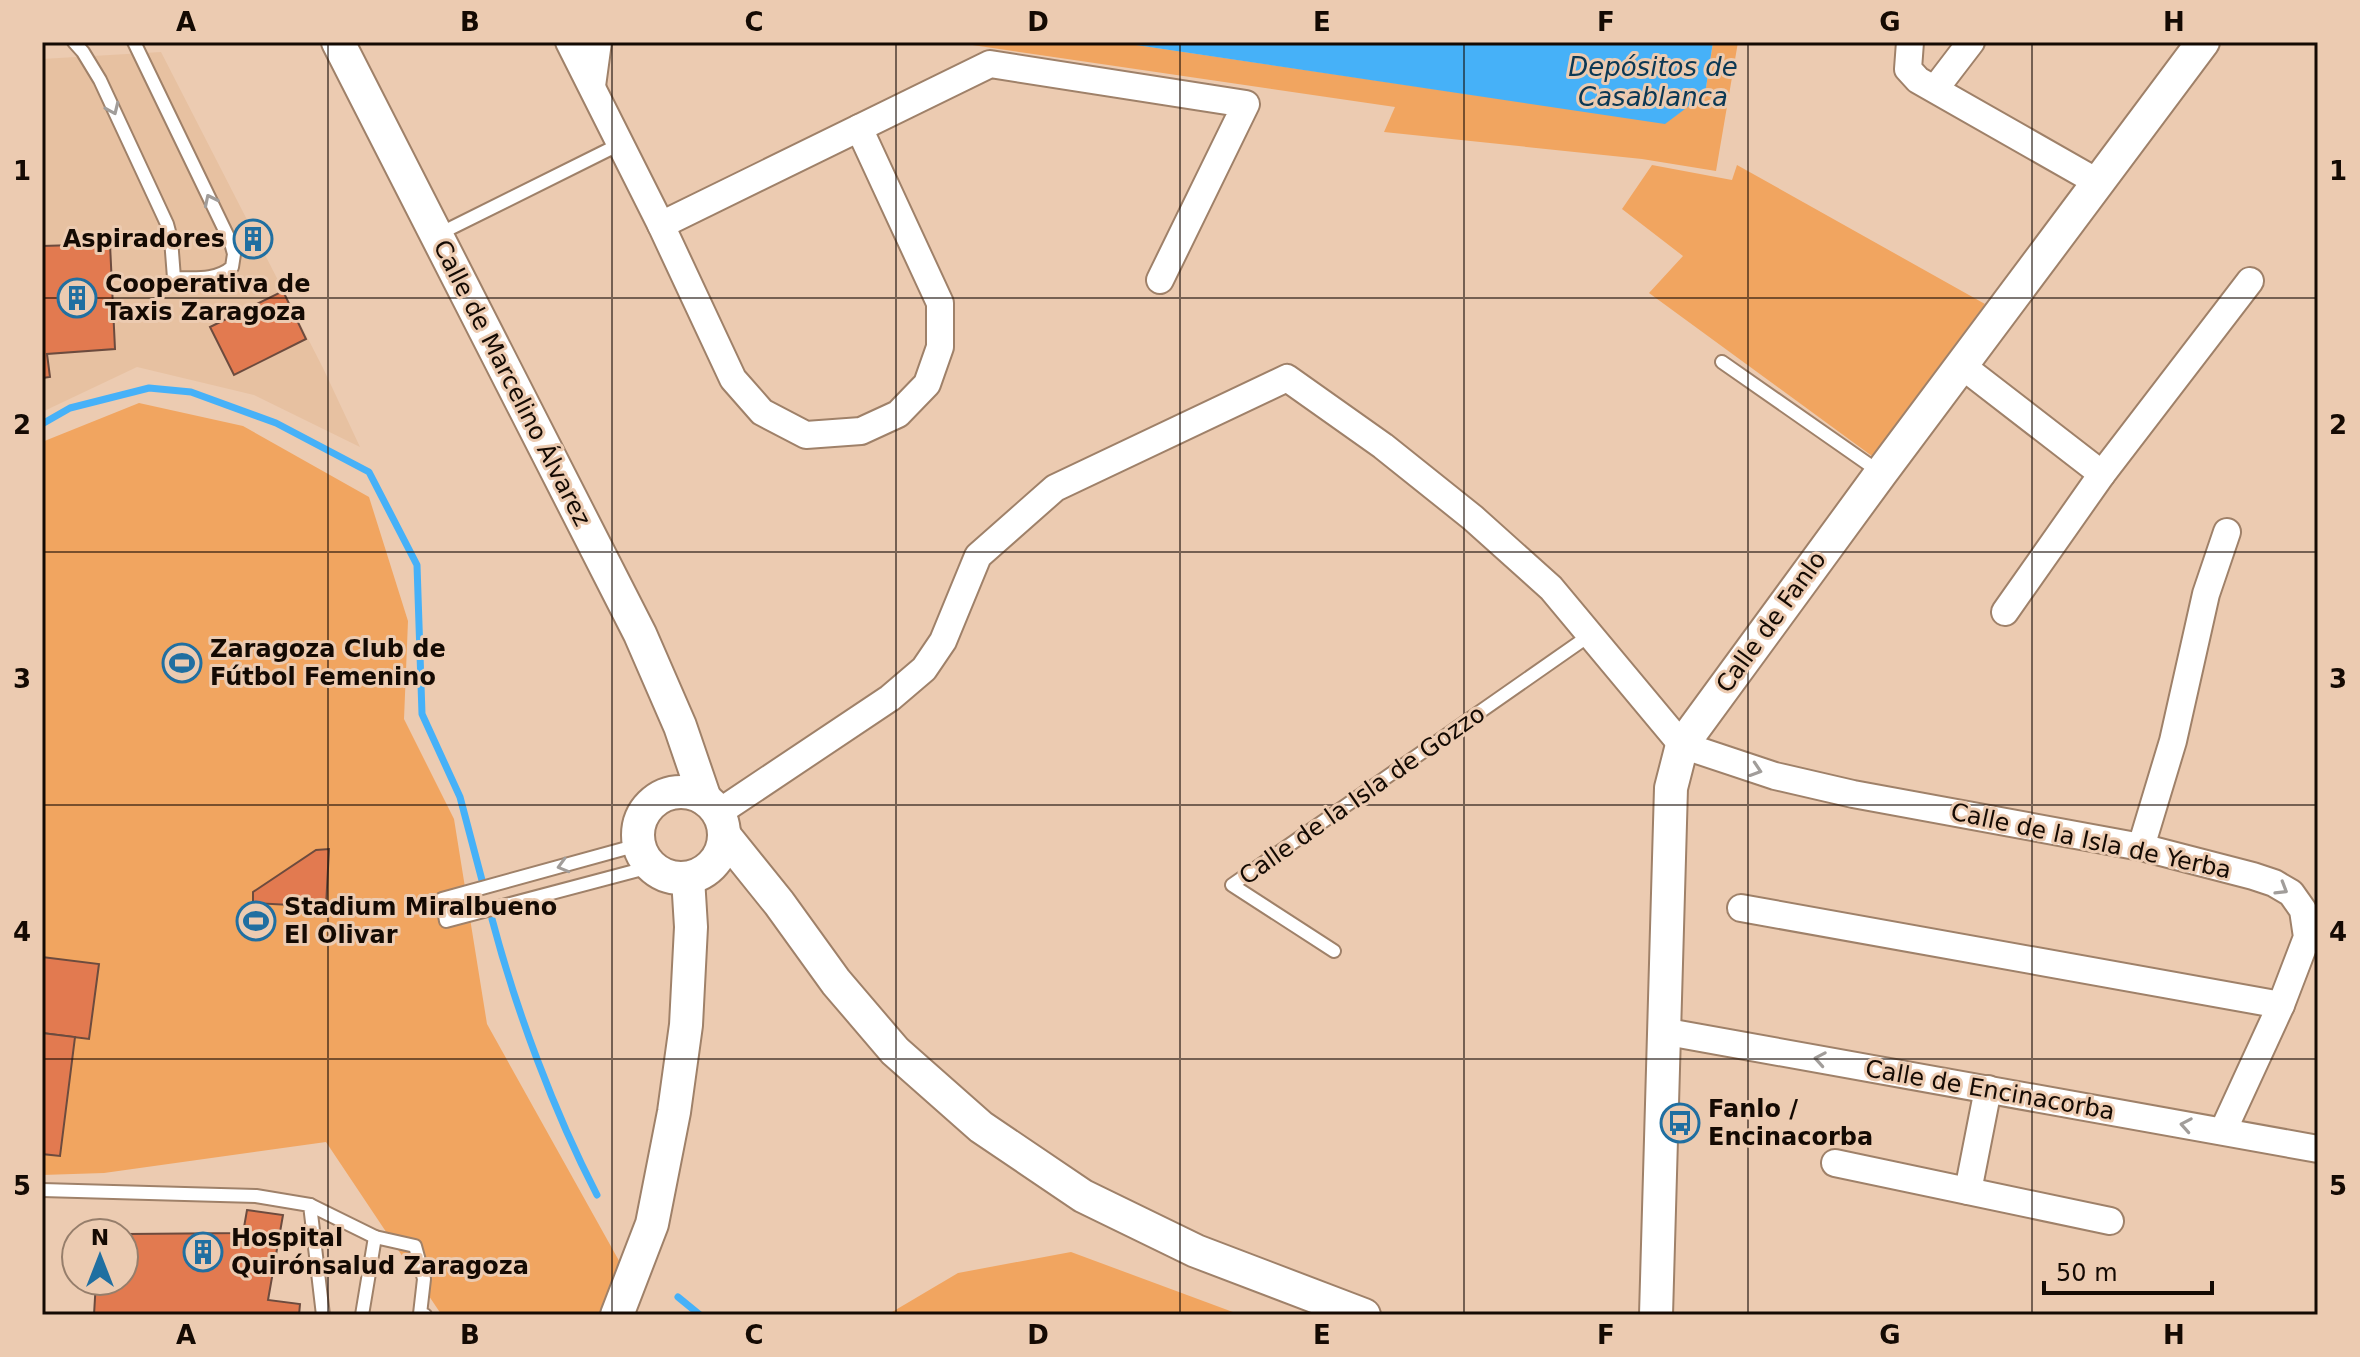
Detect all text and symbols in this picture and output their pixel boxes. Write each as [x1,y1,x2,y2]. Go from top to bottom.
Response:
text: A [176,7,196,37]
text: B [460,7,480,37]
text: C [744,7,764,37]
text: D [1027,7,1049,37]
text: E [1313,7,1331,37]
text: F [1597,7,1615,37]
text: G [1879,7,1901,37]
text: H [2163,7,2185,37]
water label: Depósitos de Casablanca [1568,52,1738,112]
one-way arrow [103,101,119,115]
text: 1 [13,156,31,186]
text: 1 [2329,156,2347,186]
one-way arrow [204,193,220,208]
building icon: Aspiradores [232,218,274,260]
place label: Aspiradores [63,225,225,253]
street label: Calle de Marcelino Álvarez [428,235,597,531]
place label: Cooperativa de Taxis Zaragoza [105,270,310,326]
building icon: Cooperativa de Taxis Zaragoza [56,277,98,319]
text: 2 [13,410,31,440]
text: 2 [2329,410,2347,440]
street label: Calle de Fanlo [1710,546,1832,698]
place label: Zaragoza Club de Fútbol Femenino [210,635,446,691]
sports icon: Zaragoza Club de Fútbol Femenino [161,642,203,684]
text: 3 [13,664,31,694]
text: 3 [2329,664,2347,694]
street label: Calle de la Isla de Gozzo [1234,699,1490,891]
one-way arrow [1749,760,1763,776]
street label: Calle de la Isla de Yerba [1948,798,2234,884]
one-way arrow [557,857,571,873]
one-way arrow [2273,879,2287,894]
place label: Stadium Miralbueno El Olivar [284,893,557,949]
sports icon: Stadium Miralbueno El Olivar [235,900,277,942]
text: 4 [13,917,31,947]
text: 4 [2329,917,2347,947]
one-way arrow [1813,1052,1827,1069]
street label: Calle de Encinacorba [1863,1054,2117,1126]
place label: Fanlo / Encinacorba [1708,1095,1873,1151]
bus stop icon: Fanlo / Encinacorba [1659,1102,1701,1144]
one-way arrow [2179,1117,2193,1134]
text: 5 [13,1171,31,1201]
text: 5 [2329,1171,2347,1201]
north arrow [60,1217,140,1297]
place label: Hospital Quirónsalud Zaragoza [231,1224,529,1280]
text: N [91,1225,109,1250]
building icon: Hospital Quirónsalud Zaragoza [182,1231,224,1273]
scale bar [2044,1245,2212,1295]
text: 50 m [2056,1259,2118,1287]
text: A [176,1320,196,1350]
text: B [460,1320,480,1350]
text: C [744,1320,764,1350]
text: D [1027,1320,1049,1350]
text: E [1313,1320,1331,1350]
text: F [1597,1320,1615,1350]
text: G [1879,1320,1901,1350]
text: H [2163,1320,2185,1350]

